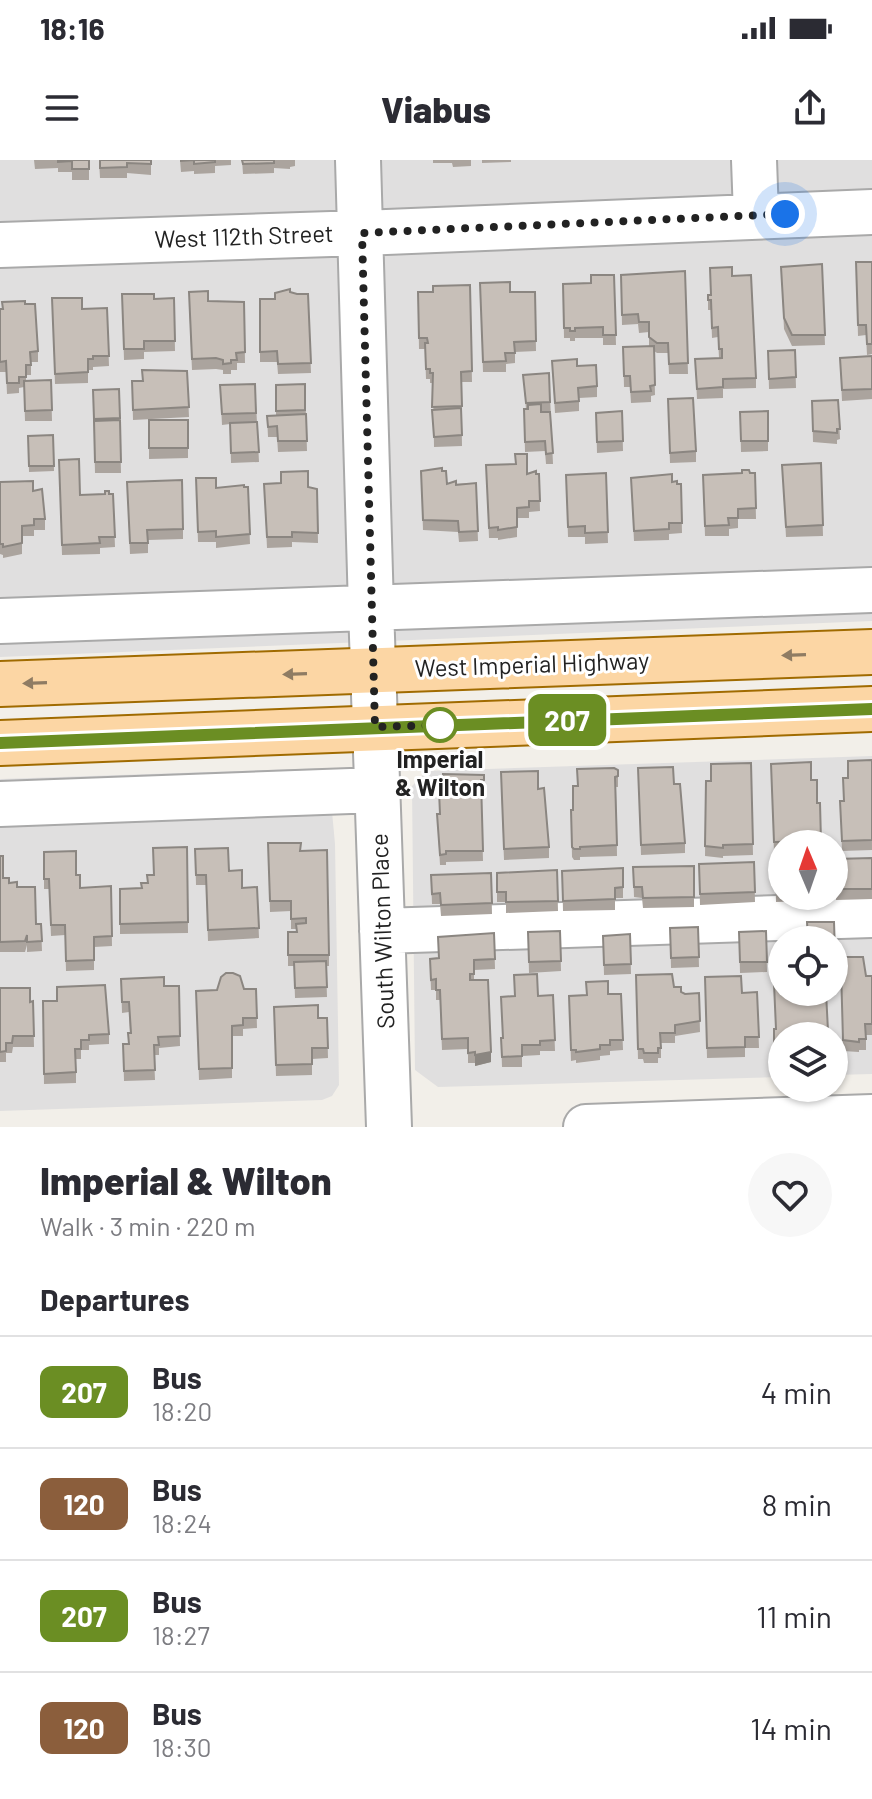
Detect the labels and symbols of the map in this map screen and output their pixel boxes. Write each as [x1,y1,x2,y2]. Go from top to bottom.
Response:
your location [765,194,805,234]
street label: West 112th Street [154,218,334,253]
street label: West Imperial Highway [414,645,650,682]
one-way arrow [781,649,806,662]
one-way arrow [282,667,307,680]
one-way arrow [22,677,47,690]
line badge: 207 [521,694,613,746]
marker: Imperial & Wilton [423,708,457,742]
place label: Imperial & Wilton [395,744,485,801]
north arrow [768,830,848,910]
street label: South Wilton Place [364,833,399,1029]

